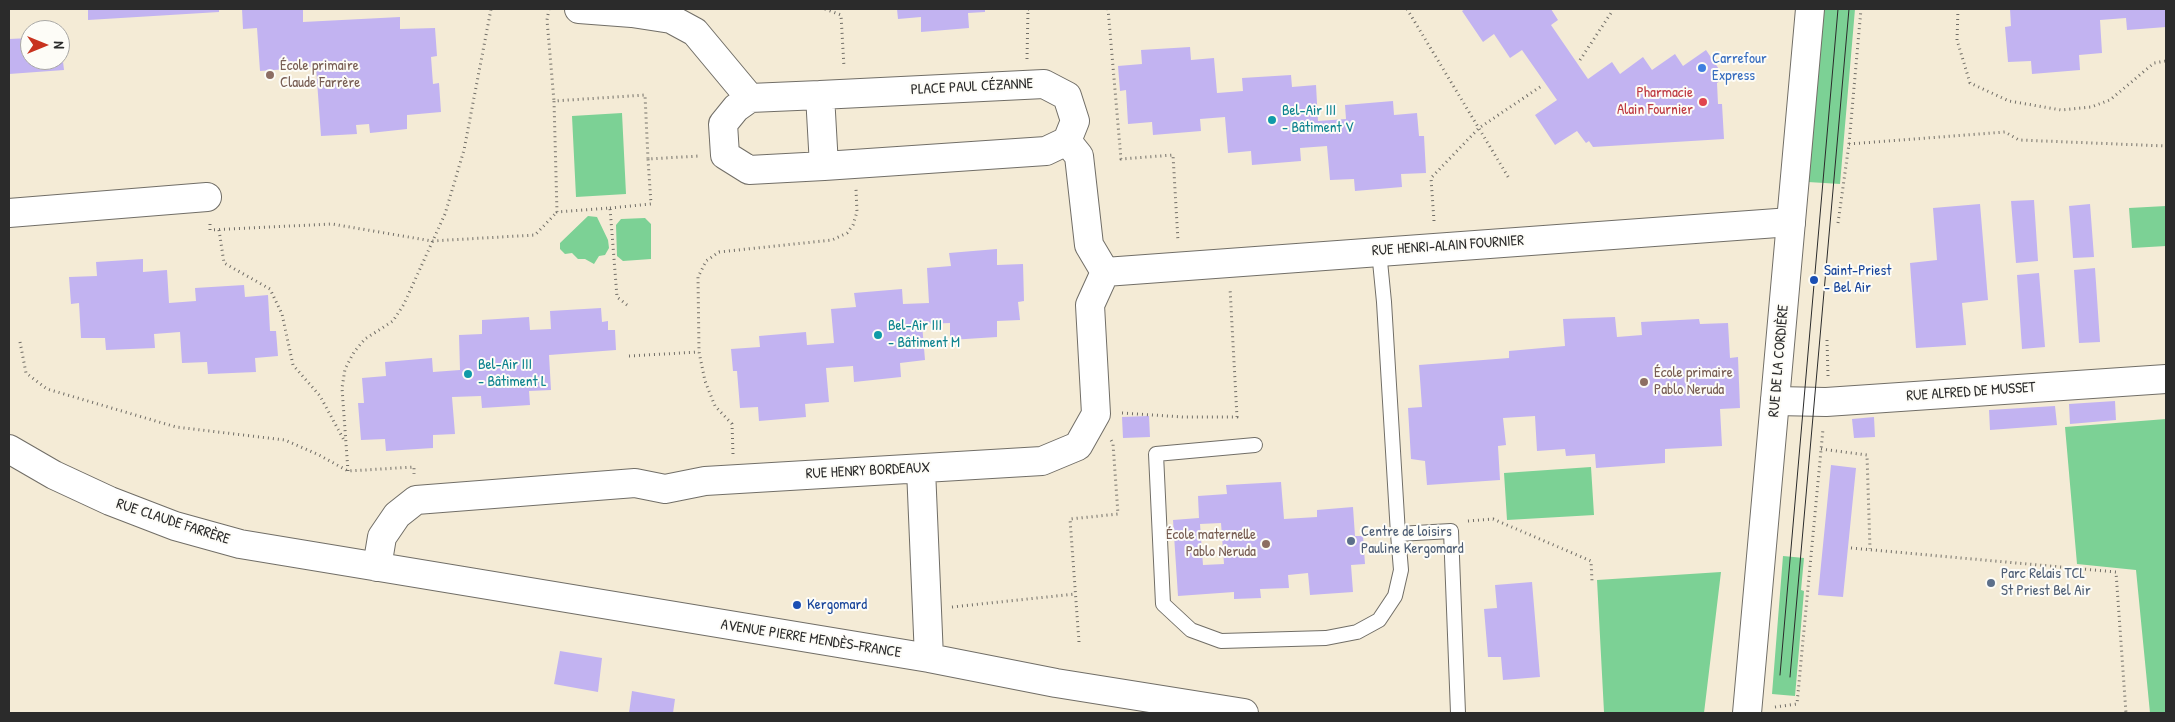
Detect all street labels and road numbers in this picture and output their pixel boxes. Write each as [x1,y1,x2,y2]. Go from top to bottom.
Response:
street label: PLACE PAUL CÉZANNE [910,75,1034,99]
street label: RUE HENRI-ALAIN FOURNIER [1371,232,1525,260]
street label: RUE DE LA CORDIÈRE [1765,304,1793,418]
street label: RUE ALFRED DE MUSSET [1906,379,2036,405]
street label: RUE HENRY BORDEAUX [805,459,931,483]
street label: RUE CLAUDE FARRÈRE [114,495,232,549]
street label: AVENUE PIERRE MENDÈS-FRANCE [719,616,903,662]

